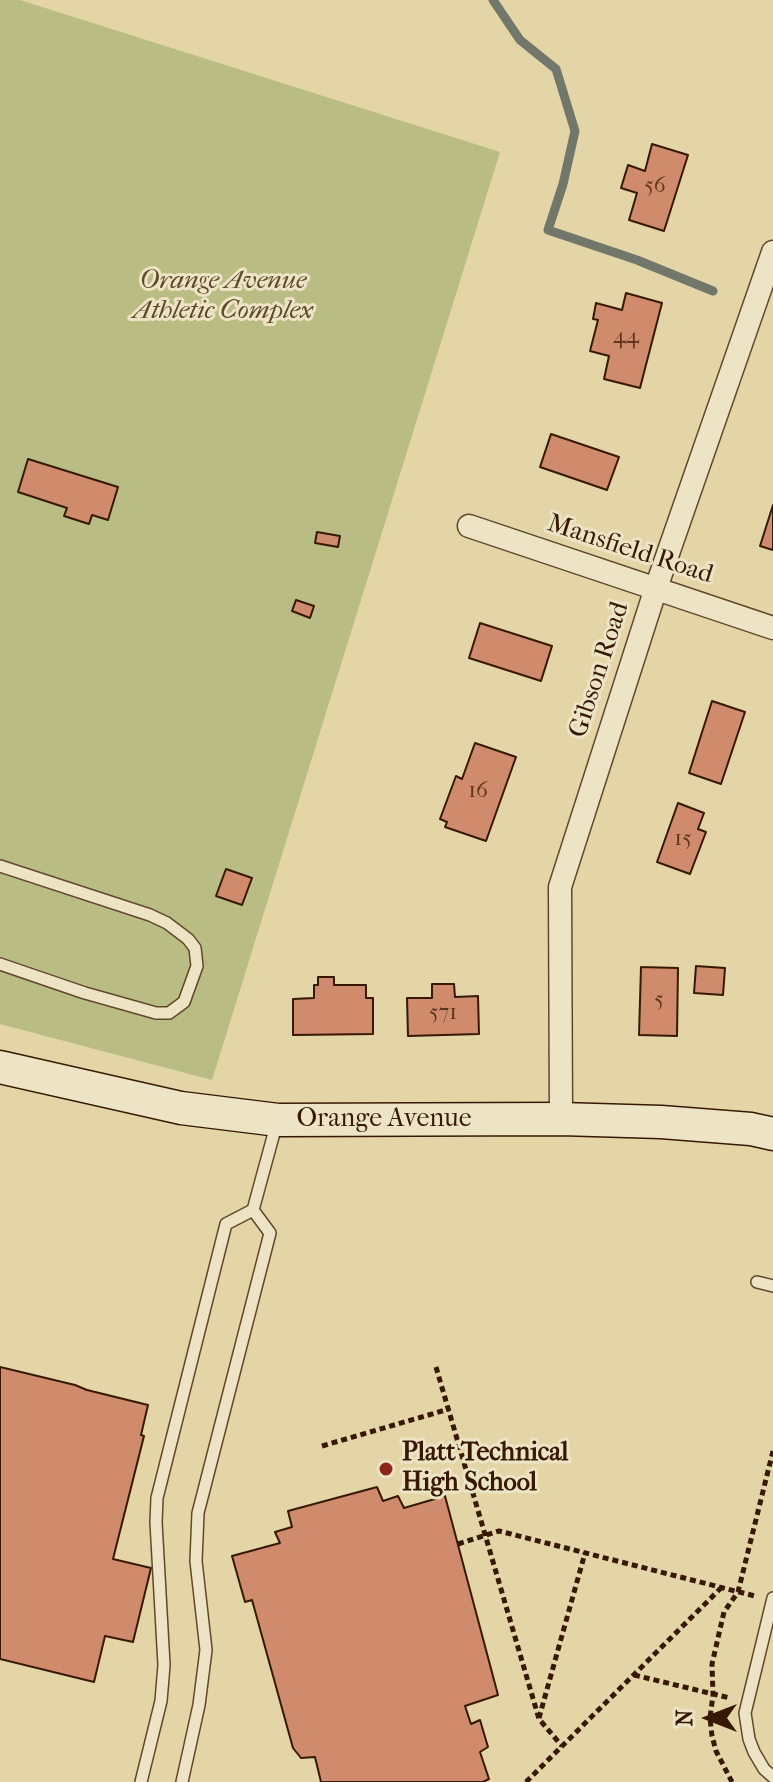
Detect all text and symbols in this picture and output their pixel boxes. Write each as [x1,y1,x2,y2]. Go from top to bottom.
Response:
house number: 56 [644,174,666,200]
park label: Orange Avenue Athletic Complex [133,266,313,328]
house number: 44 [613,325,639,351]
street label: Mansfield Road [543,509,717,591]
street label: Gibson Road [563,598,637,742]
house number: 16 [468,779,488,805]
house number: 15 [674,827,692,853]
house number: 5 [654,988,664,1014]
house number: 571 [429,1001,457,1027]
street label: Orange Avenue [296,1104,472,1136]
place label: Platt Technical High School [402,1438,568,1500]
marker: Platt Technical High School [377,1460,395,1478]
north arrow [669,1678,749,1758]
text: N [672,1710,698,1726]

